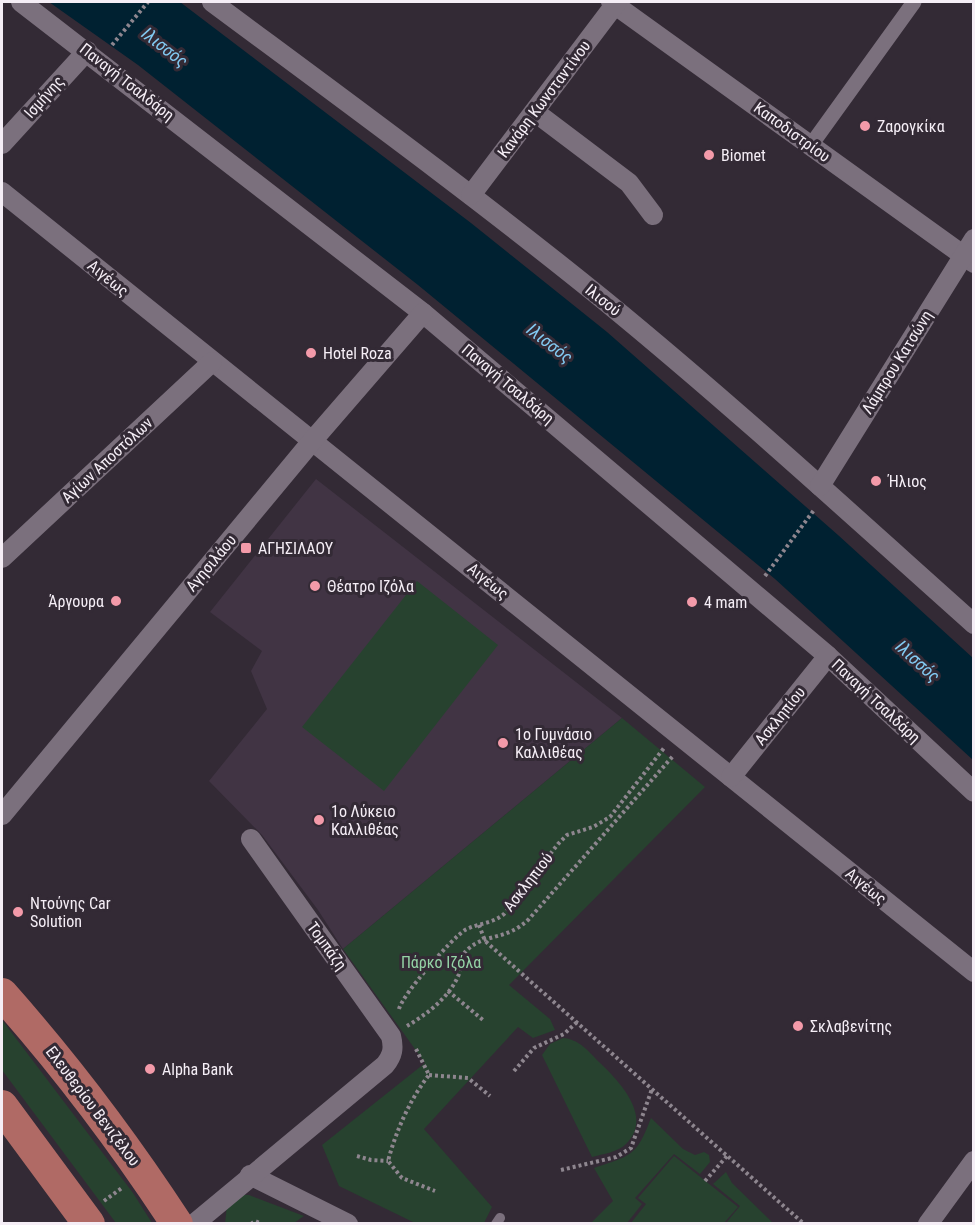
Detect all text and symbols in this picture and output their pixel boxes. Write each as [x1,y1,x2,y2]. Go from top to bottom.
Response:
water label: Ιλισσός [138,23,192,71]
street label: Κανάρη Κωνσταντίνου [494,36,594,162]
street label: Παναγή Τσαλδάρη [76,39,178,125]
street label: Ισμήνης [20,72,68,122]
street label: Καποδιστρίου [750,98,834,166]
place label: Ζαρογκίκα [877,117,945,136]
marker: Ζαρογκίκα [858,119,872,133]
place label: Biomet [721,146,766,165]
marker: Biomet [702,148,716,162]
street label: Αιγέως [84,256,132,300]
street label: Ιλισού [581,280,625,320]
street label: Λάμπρου Κατσώνη [858,307,936,417]
water label: Ιλισσός [523,319,577,367]
street label: Παναγή Τσαλδάρη [458,340,558,428]
place label: Hotel Roza [323,344,392,363]
marker: Hotel Roza [304,346,318,360]
street label: Αγίων Αποστόλων [58,413,156,507]
place label: Ήλιος [887,472,927,491]
marker: Ήλιος [869,474,883,488]
street label: Αγησιλάου [182,531,240,595]
place label: ΑΓΗΣΙΛΑΟΥ [258,539,334,558]
marker: ΑΓΗΣΙΛΑΟΥ [239,541,253,555]
street label: Αιγέως [464,559,512,603]
place label: Θέατρο Ιζόλα [327,577,414,596]
marker: Θέατρο Ιζόλα [308,579,322,593]
place label: Άργουρα [48,592,104,611]
place label: 4 mam [704,593,747,612]
marker: Άργουρα [109,594,123,608]
marker: 4 mam [685,595,699,609]
water label: Ιλισσός [892,636,944,686]
street label: Παναγή Τσαλδάρη [828,655,924,747]
street label: Ασκληπίου [751,683,809,749]
place label: 1ο Γυμνάσιο Καλλιθέας [515,725,592,762]
marker: 1ο Γυμνάσιο Καλλιθέας [496,736,510,750]
place label: 1ο Λύκειο Καλλιθέας [331,802,399,839]
marker: 1ο Λύκειο Καλλιθέας [312,813,326,827]
street label: Ασκληπιού [499,849,557,915]
street label: Αιγέως [842,864,890,908]
place label: Ντούνης Car Solution [30,894,111,931]
marker: Ντούνης Car Solution [11,905,25,919]
street label: Τομπάζη [303,918,351,974]
park label: Πάρκο Ιζόλα [401,953,481,972]
place label: Σκλαβενίτης [810,1017,892,1036]
marker: Σκλαβενίτης [791,1019,805,1033]
street label: Ελευθερίου Βενιζέλου [42,1042,144,1170]
place label: Alpha Bank [162,1060,234,1079]
marker: Alpha Bank [143,1062,157,1076]

